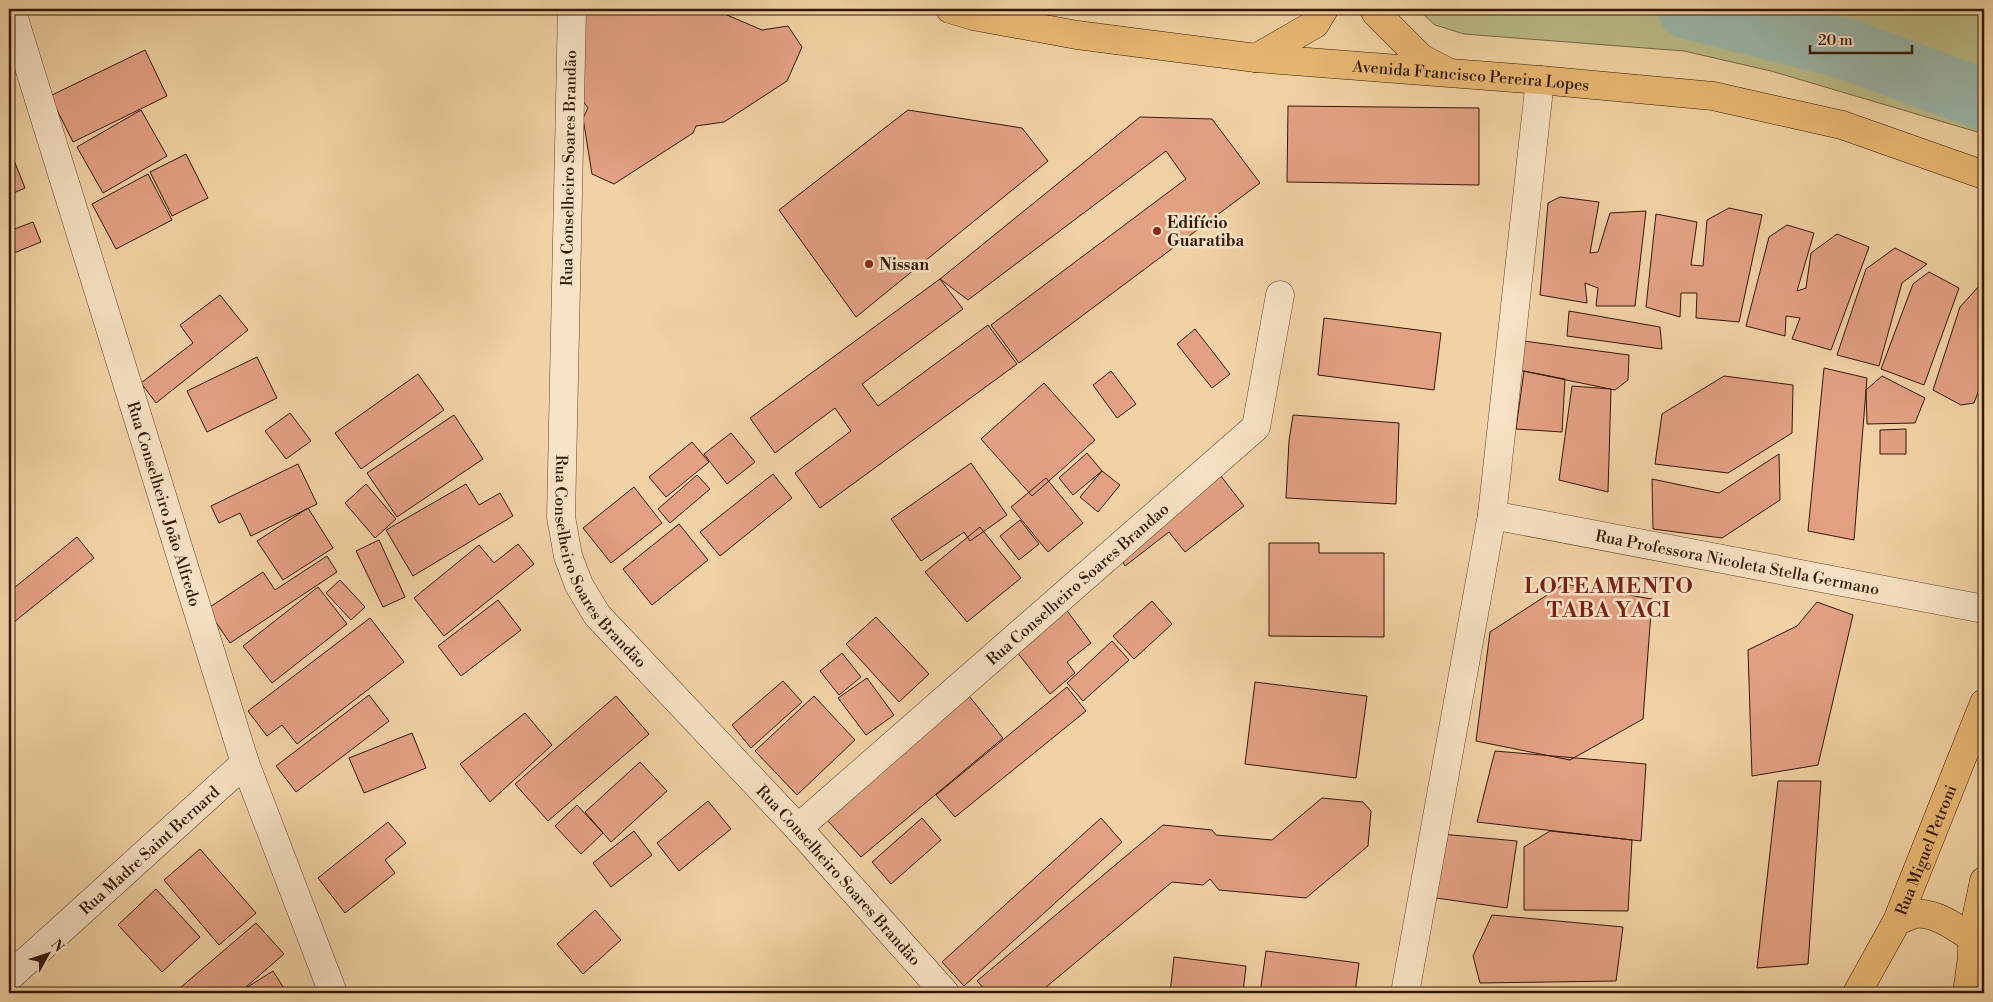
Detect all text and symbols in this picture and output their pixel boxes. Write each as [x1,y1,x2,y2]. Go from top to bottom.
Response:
scale bar [1810,22,1913,54]
text: 20 m [1818,31,1853,50]
street label: Rua Conselheiro Soares Brandão [557,50,581,286]
street label: Avenida Francisco Pereira Lopes [1351,56,1590,96]
place label: Edifício Guaratiba [1167,213,1245,251]
marker: Edifício Guaratiba [1151,225,1163,237]
place label: Nissan [879,255,929,275]
marker: Nissan [863,258,875,270]
street label: Rua Conselheiro João Alfredo [122,399,205,609]
street label: Rua Conselheiro Soares Brandão [550,454,651,672]
street label: Rua Conselheiro Soares Brandao [982,499,1173,670]
street label: Rua Professora Nicoleta Stella Germano [1594,526,1881,600]
district label: LOTEAMENTO TABA YACI [1524,574,1694,624]
street label: Rua Conselheiro Soares Brandão [752,781,925,970]
street label: Rua Madre Saint Bernard [75,782,224,919]
street label: Rua Miguel Petroni [1891,782,1961,918]
north arrow [22,930,72,980]
text: N [47,936,68,956]

